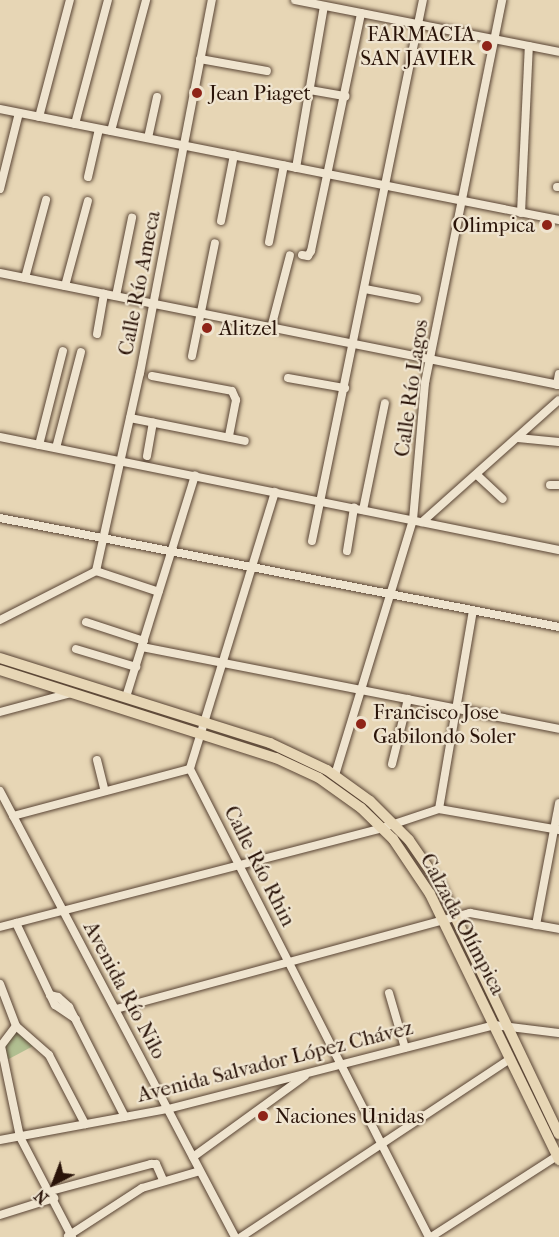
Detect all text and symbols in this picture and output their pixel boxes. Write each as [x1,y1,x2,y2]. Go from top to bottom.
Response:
place label: FARMACIA SAN JAVIER [360,21,475,71]
marker: FARMACIA SAN JAVIER [480,39,494,53]
place label: Jean Piaget [209,80,311,106]
marker: Jean Piaget [190,86,204,100]
street label: Calle Río Ameca [113,208,165,358]
place label: Olimpica [453,212,535,238]
marker: Olimpica [540,218,554,232]
place label: Alitzel [219,315,277,341]
street label: Calle Río Lagos [389,318,433,458]
marker: Alitzel [200,321,214,335]
place label: Francisco Jose Gabilondo Soler [373,699,516,749]
marker: Francisco Jose Gabilondo Soler [354,717,368,731]
street label: Calle Río Rhin [219,801,301,931]
street label: Calzada Olímpica [415,849,511,999]
street label: Avenida Río Nilo [78,917,172,1063]
street label: Avenida Salvador López Chávez [135,1015,415,1107]
place label: Naciones Unidas [275,1103,424,1129]
marker: Naciones Unidas [256,1109,270,1123]
north arrow [24,1153,84,1213]
text: N [31,1186,52,1208]

